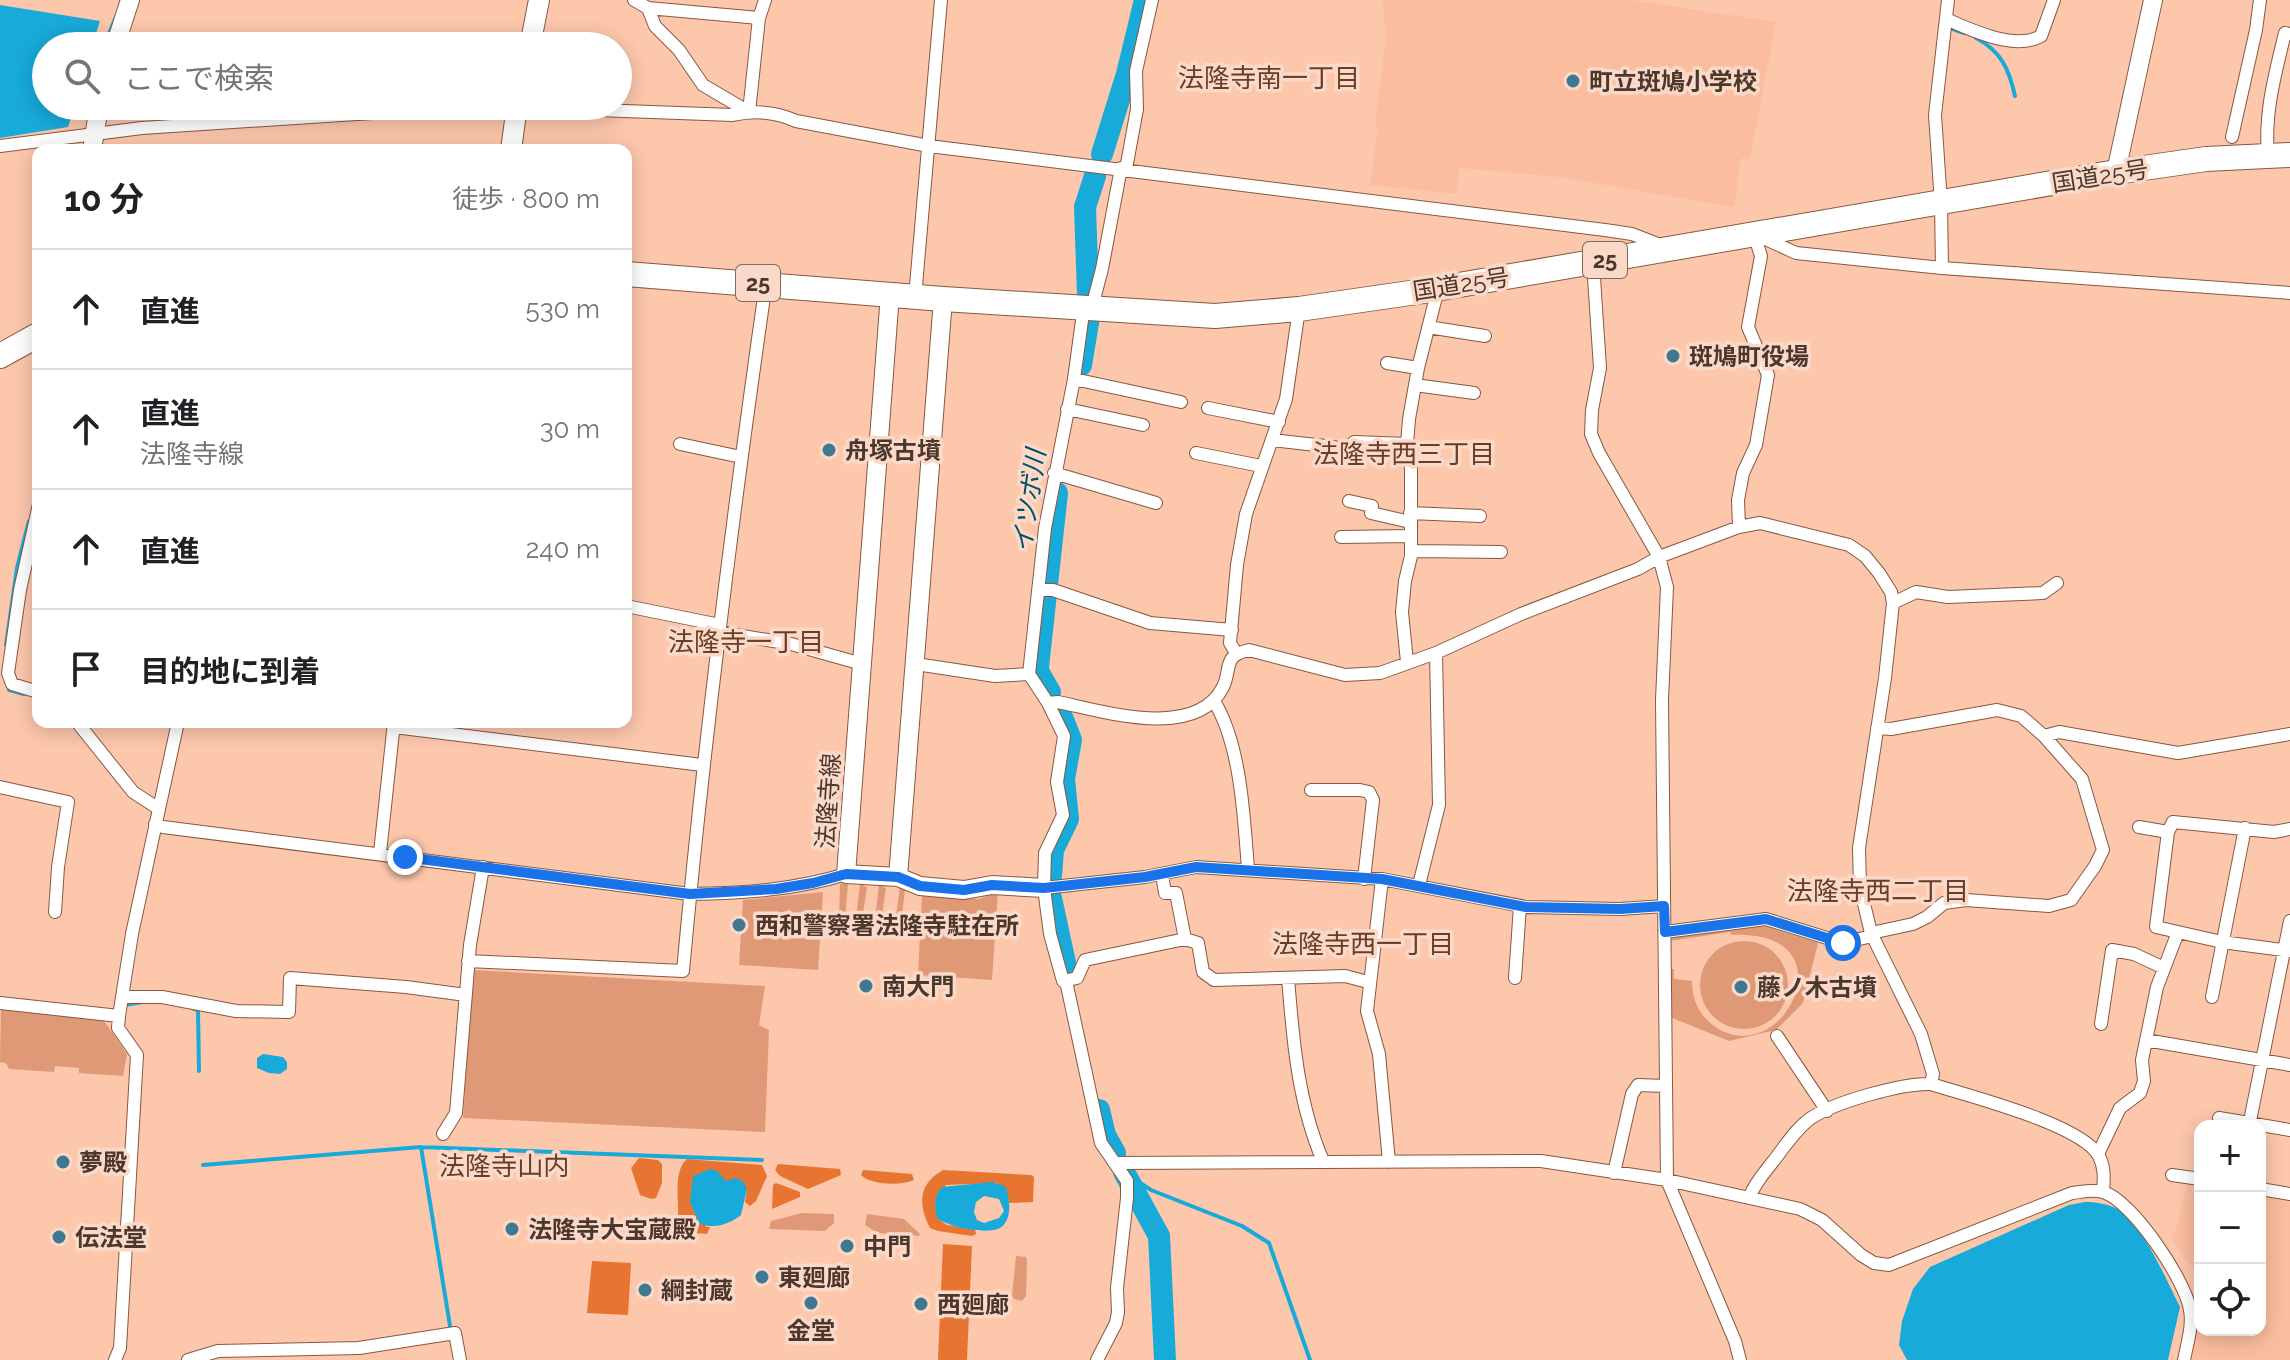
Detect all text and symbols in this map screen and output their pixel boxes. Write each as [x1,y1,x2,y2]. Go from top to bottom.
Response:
search box [32,32,632,120]
icon: search [60,54,104,98]
text: ここで検索 [124,61,274,96]
district label: 法隆寺南一丁目 [1178,63,1360,93]
place label: 町立斑鳩小学校 [1589,67,1757,96]
marker: 町立斑鳩小学校 [1564,72,1582,90]
street label: 国道25号 [2050,154,2150,198]
text: 10 分 [64,179,144,219]
text: 徒歩 · 800 m [452,184,600,214]
road number: 25 [1583,242,1627,278]
street label: 国道25号 [1411,262,1511,306]
road number: 25 [736,265,780,301]
icon: ahead [64,287,108,331]
text: 直進 [140,294,200,329]
text: 530 m [526,294,600,324]
place label: 斑鳩町役場 [1689,342,1809,371]
marker: 斑鳩町役場 [1664,347,1682,365]
text: 直進 [140,396,200,431]
icon: ahead [64,407,108,451]
text: 30 m [540,414,600,444]
place label: 舟塚古墳 [845,436,941,465]
text: 法隆寺線 [140,439,244,469]
district label: 法隆寺西三丁目 [1313,439,1495,469]
marker: 舟塚古墳 [820,441,838,459]
water label: イツボ川 [1007,444,1052,555]
icon: ahead [64,527,108,571]
text: 直進 [140,534,200,569]
text: 240 m [526,534,600,564]
district label: 法隆寺一丁目 [668,627,824,657]
icon: arrive [64,647,108,691]
text: 目的地に到着 [140,654,320,689]
street label: 法隆寺線 [810,752,846,850]
route end [387,839,423,875]
district label: 法隆寺西二丁目 [1787,876,1969,906]
place label: 西和警察署法隆寺駐在所 [755,911,1019,940]
marker: 西和警察署法隆寺駐在所 [730,916,748,934]
route start [1825,925,1861,961]
district label: 法隆寺西一丁目 [1272,929,1454,959]
place label: 南大門 [882,972,954,1001]
place label: 藤ノ木古墳 [1757,973,1877,1002]
marker: 南大門 [857,977,875,995]
marker: 藤ノ木古墳 [1732,978,1750,996]
map controls [2194,1120,2266,1336]
button: + [2194,1120,2266,1192]
place label: 夢殿 [79,1148,127,1177]
district label: 法隆寺山内 [439,1151,569,1181]
marker: 夢殿 [54,1153,72,1171]
button: − [2194,1192,2266,1264]
place label: 法隆寺大宝蔵殿 [528,1215,696,1244]
marker: 法隆寺大宝蔵殿 [503,1220,521,1238]
place label: 伝法堂 [75,1223,147,1252]
marker: 伝法堂 [50,1228,68,1246]
place label: 中門 [863,1232,911,1261]
marker: 中門 [838,1237,856,1255]
place label: 東廻廊 [778,1263,850,1292]
button: locate [2194,1264,2266,1336]
marker: 東廻廊 [753,1268,771,1286]
place label: 綱封蔵 [661,1276,733,1305]
marker: 綱封蔵 [636,1281,654,1299]
place label: 西廻廊 [937,1290,1009,1319]
marker: 金堂 [802,1294,820,1312]
marker: 西廻廊 [912,1295,930,1313]
place label: 金堂 [787,1316,835,1345]

